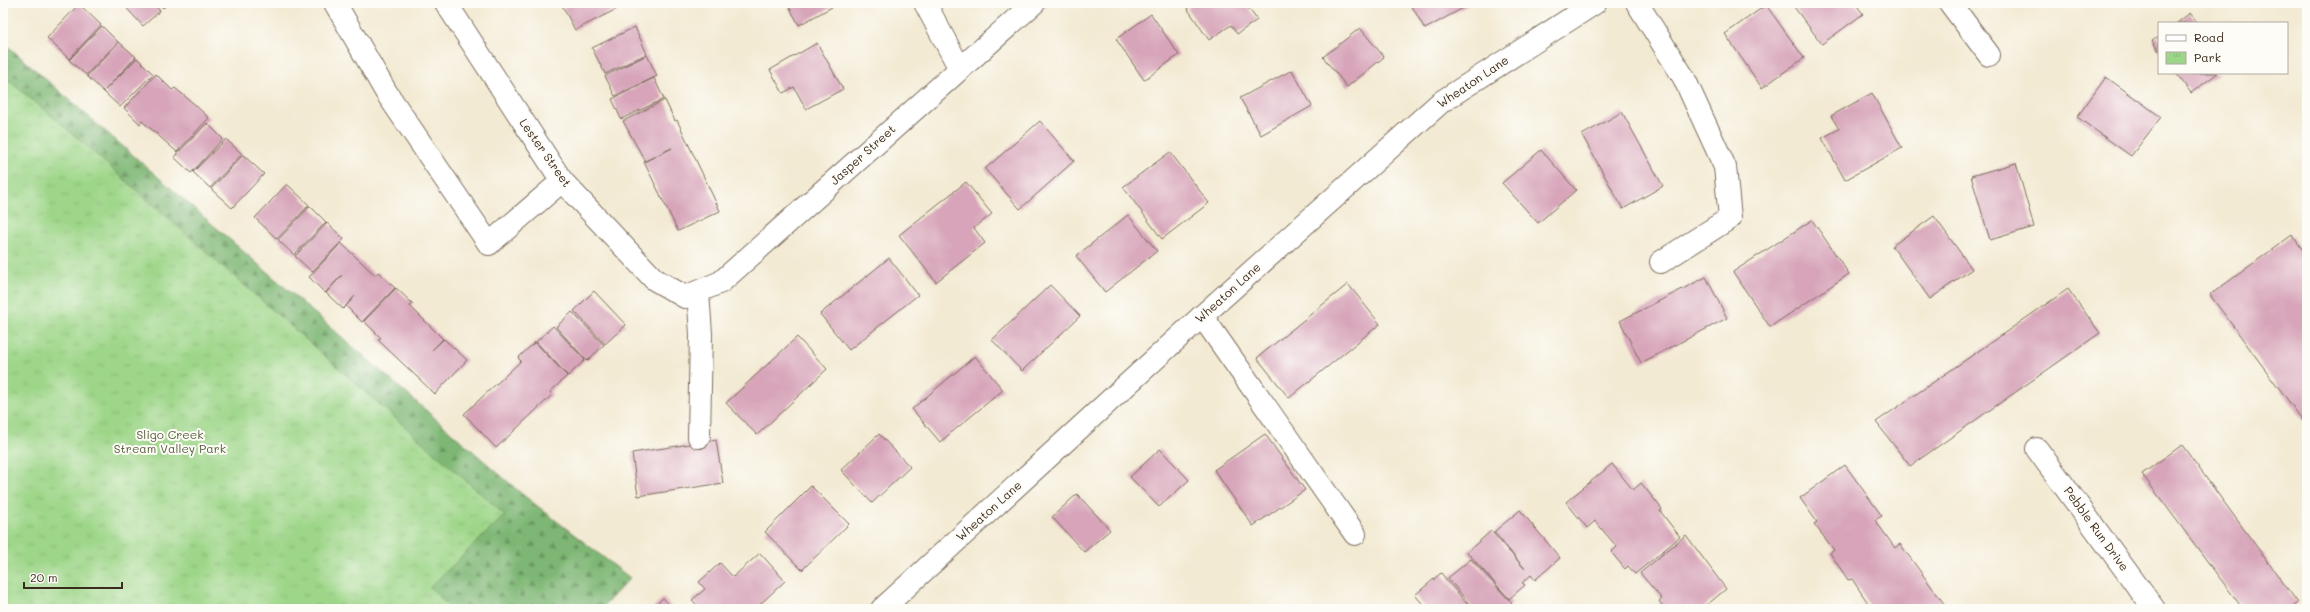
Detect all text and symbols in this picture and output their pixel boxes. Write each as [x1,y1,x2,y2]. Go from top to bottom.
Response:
legend [2158,22,2288,74]
text: Road [2194,29,2224,45]
text: Park [2194,49,2221,65]
street label: Wheaton Lane [1434,51,1511,111]
street label: Lester Street [516,115,575,190]
street label: Jasper Street [826,121,898,188]
street label: Wheaton Lane [1191,259,1264,326]
park label: Sligo Creek Stream Valley Park [114,426,226,456]
street label: Wheaton Lane [952,477,1025,544]
street label: Pebble Run Drive [2061,483,2133,574]
scale bar [24,564,122,590]
text: 20 m [30,569,58,585]

